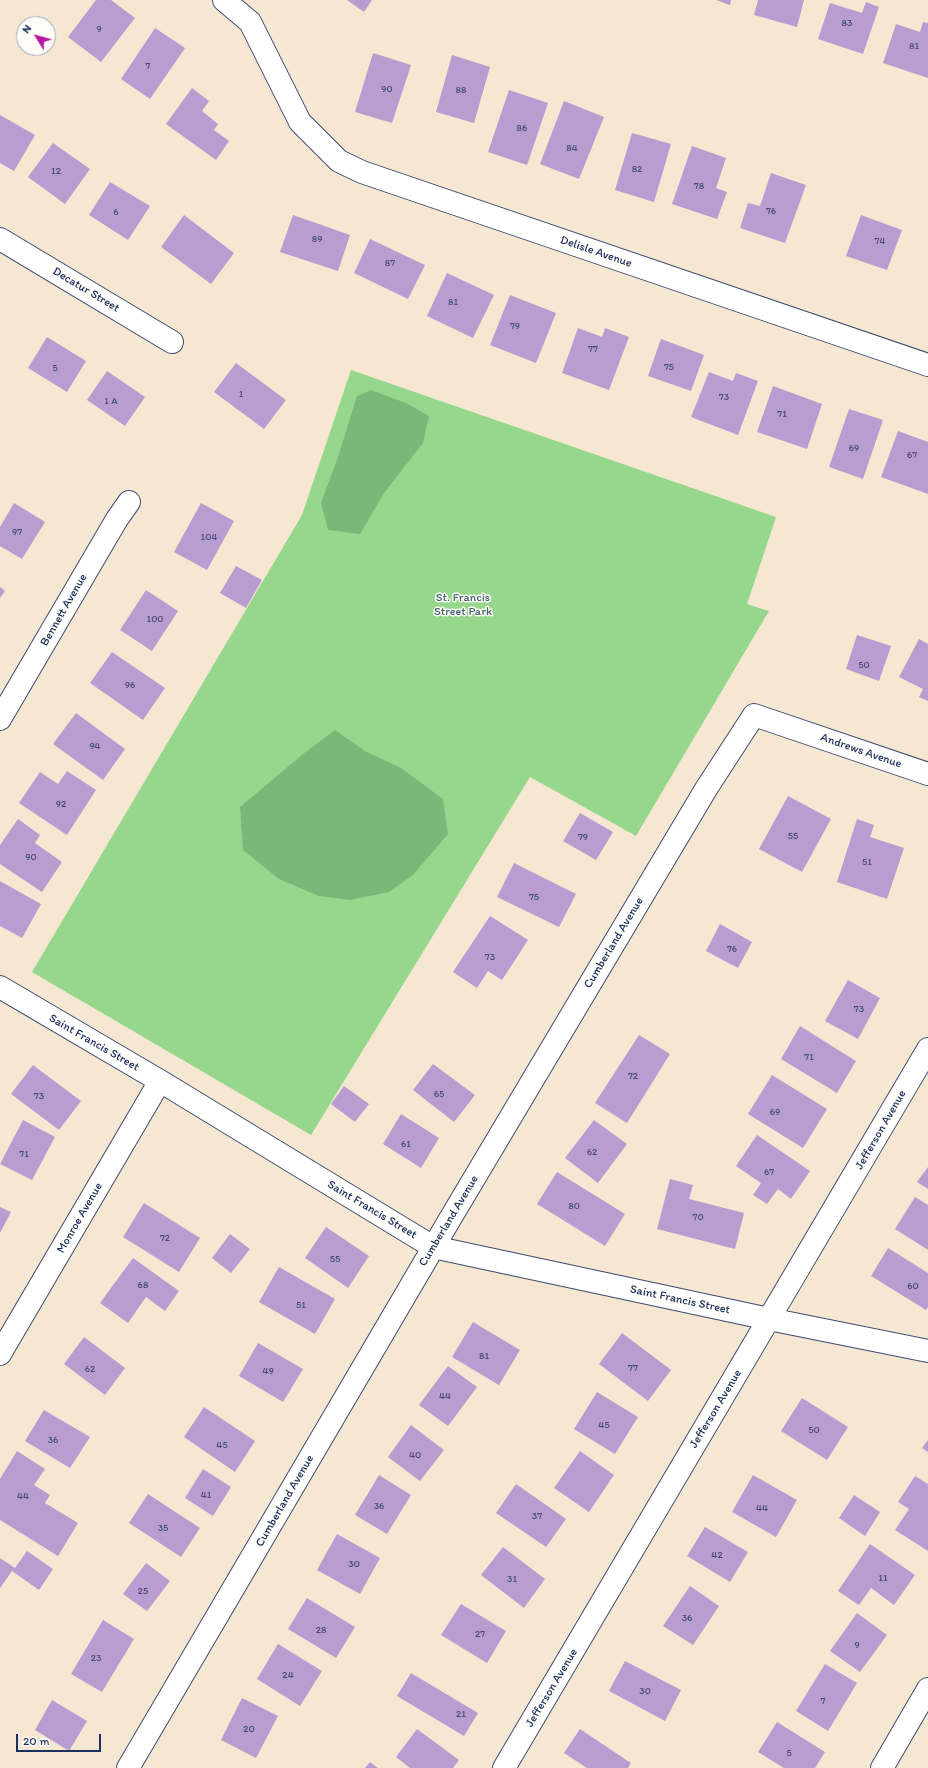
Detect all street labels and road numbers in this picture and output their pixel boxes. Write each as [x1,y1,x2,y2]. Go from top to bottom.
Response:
street label: Delisle Avenue [558,233,634,271]
street label: Decatur Street [50,264,122,316]
street label: Bennett Avenue [37,571,91,649]
street label: Andrews Avenue [818,730,904,772]
street label: Cumberland Avenue [581,895,647,991]
street label: Saint Francis Street [46,1011,142,1075]
street label: Jefferson Avenue [852,1088,910,1172]
street label: Cumberland Avenue [416,1173,482,1269]
street label: Saint Francis Street [325,1178,419,1242]
street label: Monroe Avenue [54,1180,106,1256]
street label: Saint Francis Street [629,1282,731,1318]
street label: Jefferson Avenue [687,1367,745,1451]
street label: Cumberland Avenue [253,1452,317,1550]
street label: Jefferson Avenue [523,1646,581,1730]

